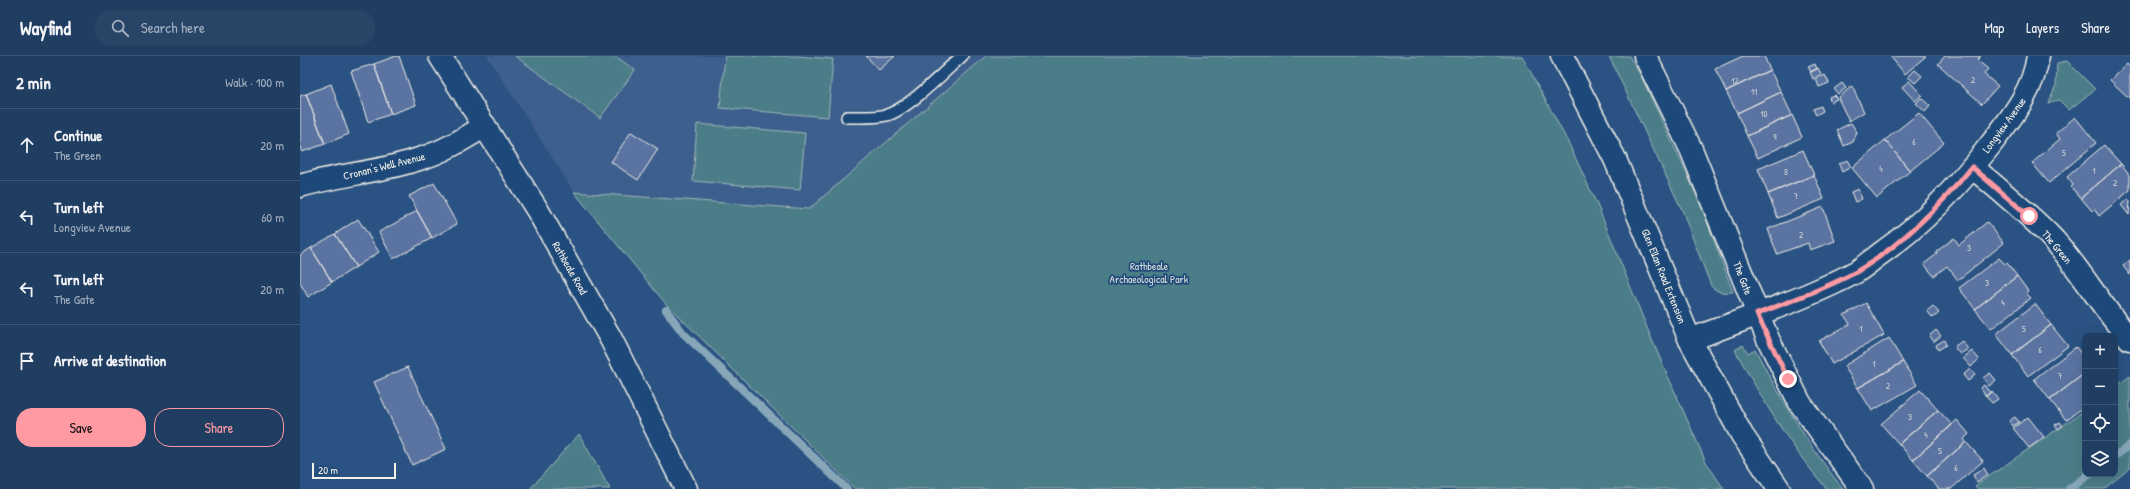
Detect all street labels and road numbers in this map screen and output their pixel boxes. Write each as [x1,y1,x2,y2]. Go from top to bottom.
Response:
street label: Longview Avenue [1979,94,2029,155]
street label: Cronan's Well Avenue [342,149,427,183]
street label: Glen Ellan Road Extension [1639,227,1689,326]
street label: The Green [2039,227,2075,267]
street label: Rathbeale Road [549,239,591,298]
street label: The Gate [1730,259,1756,297]

